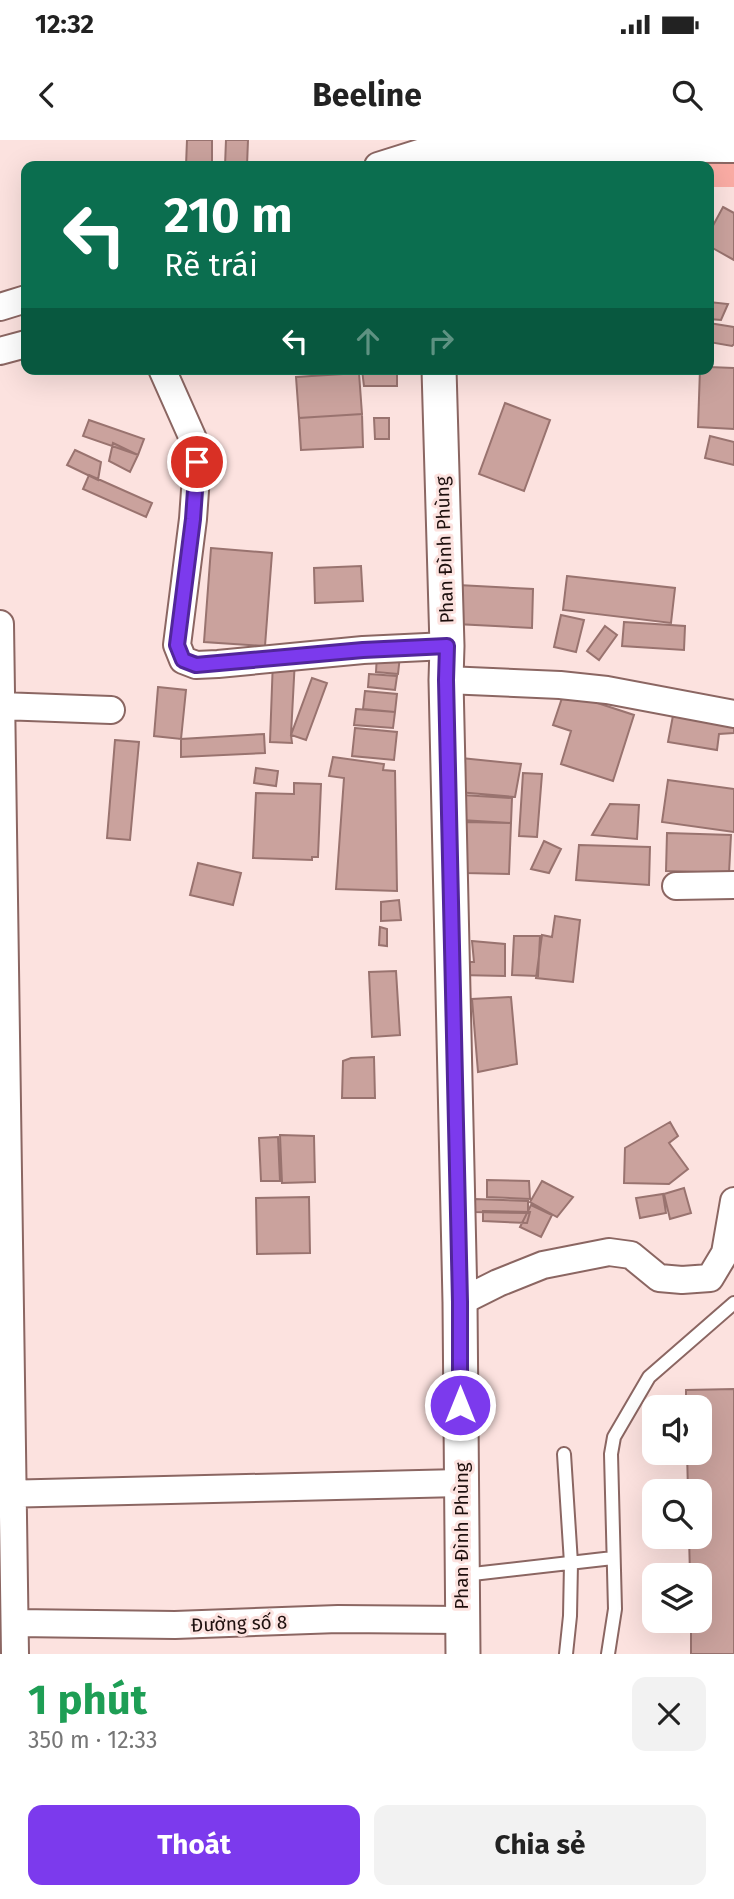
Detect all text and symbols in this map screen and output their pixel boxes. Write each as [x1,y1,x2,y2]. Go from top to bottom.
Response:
text: 12:32 [35,9,94,40]
icon: back [28,76,66,114]
text: Beeline [312,76,422,114]
icon: search [668,76,706,114]
text: 210 m [164,186,293,245]
icon: left [49,189,140,280]
text: Rẽ trái [164,246,258,284]
icon: left [276,322,314,360]
icon: ahead [349,322,387,360]
icon: right [422,322,460,360]
pin [167,432,227,492]
icon: arrive [178,443,216,481]
street label: Phan Đình Phùng [430,476,459,624]
position arrow [423,1368,497,1442]
map controls [642,1395,712,1633]
button: sound [642,1395,712,1465]
street label: Phan Đình Phùng [450,1462,473,1610]
button: search [642,1479,712,1549]
button: layers [642,1563,712,1633]
street label: Đường số 8 [190,1610,288,1637]
text: 1 phút [28,1675,147,1725]
button: close [632,1677,706,1751]
text: 350 m · 12:33 [28,1726,157,1754]
button: Thoát [28,1805,360,1885]
button: Chia sẻ [374,1805,706,1885]

